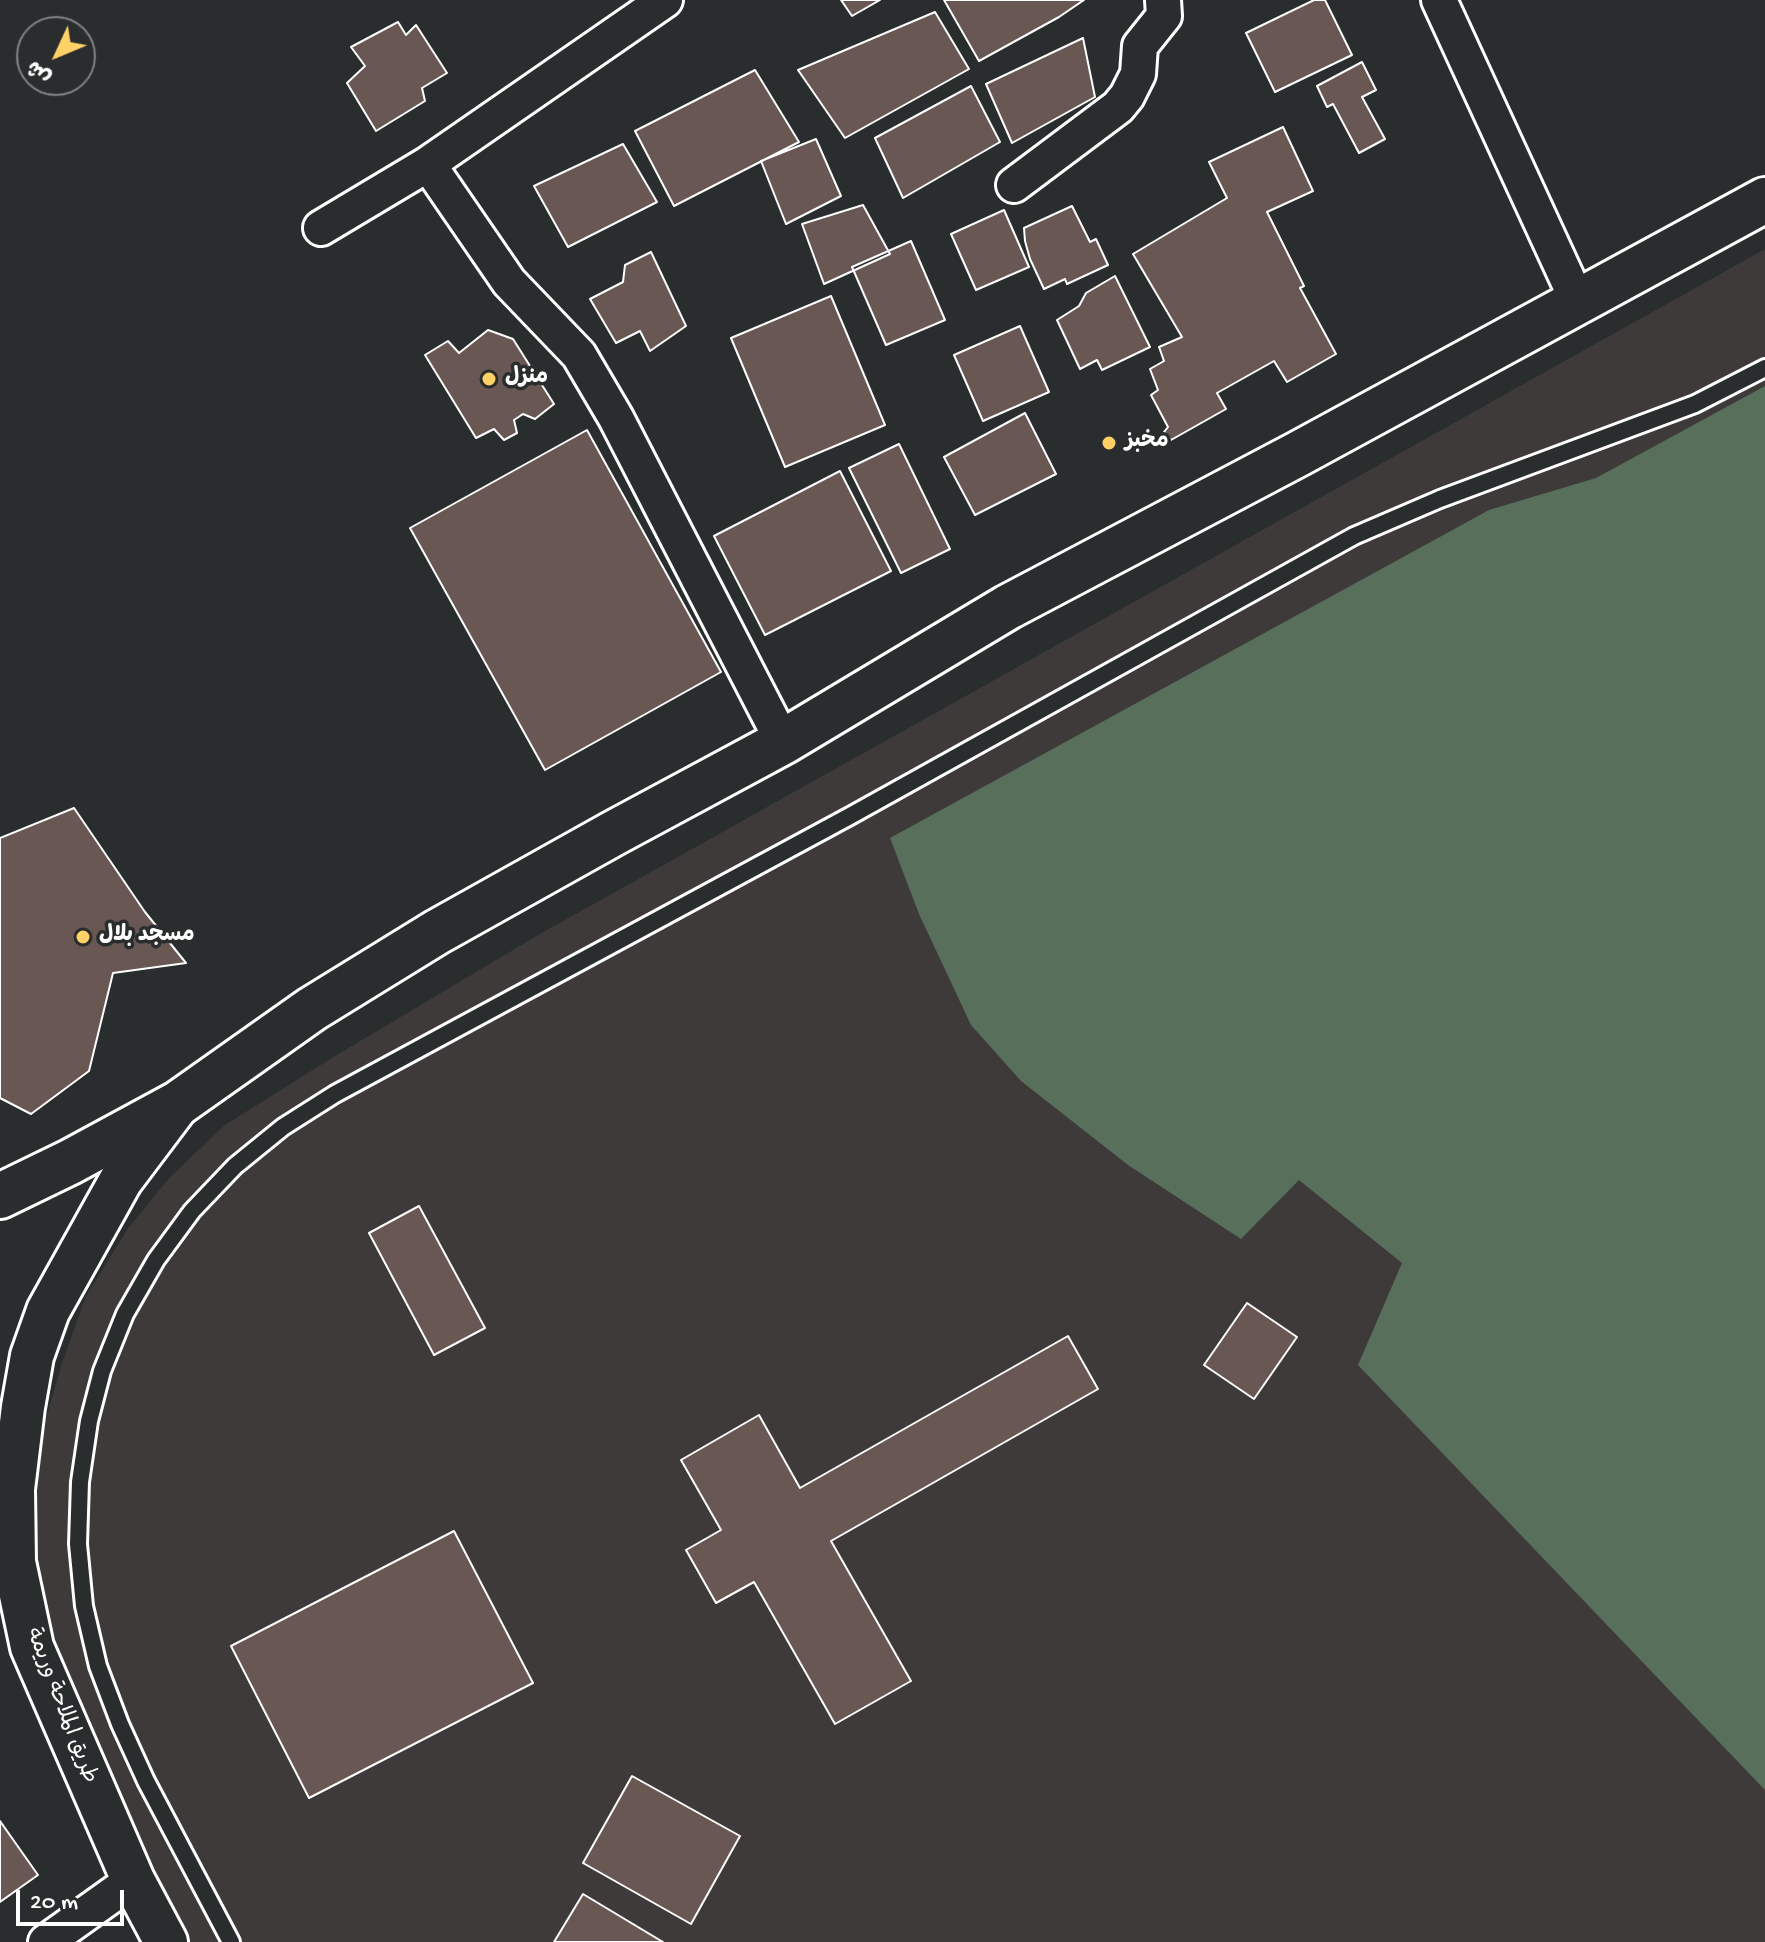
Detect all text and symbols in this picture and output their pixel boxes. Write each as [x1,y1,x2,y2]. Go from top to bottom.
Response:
north arrow [16,16,96,96]
text: ش [22,54,58,89]
place label: منزل [505,366,548,392]
marker: منزل [480,370,498,388]
place label: مخبز [1125,430,1168,456]
marker: مخبز [1100,434,1118,452]
place label: مسجد بلال [99,924,195,950]
marker: مسجد بلال [74,928,92,946]
street label: طريق الملاحة وريمة [18,1625,102,1787]
scale bar [20,1874,128,1924]
text: 20 m [30,1889,78,1918]

